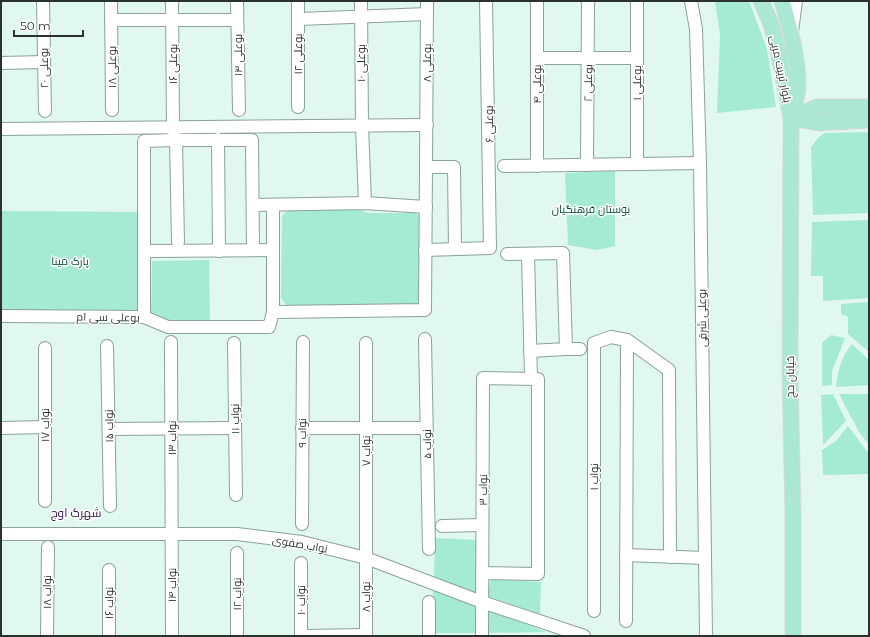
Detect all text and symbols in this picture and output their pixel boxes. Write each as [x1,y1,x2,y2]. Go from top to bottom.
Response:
scale bar [14,12,83,38]
text: 50 m [20,18,51,33]
street label: بوعلی ۱۲ [291,33,305,75]
street label: بوعلی ۱۴ [231,34,245,76]
street label: بلوار تربیت مربی [767,34,795,104]
street label: بوعلی ۱۶ [166,44,180,84]
street label: بوعلی ۱۰ [354,44,368,82]
street label: بوعلی ۸ [420,44,434,82]
street label: بوعلی ۱۸ [105,46,119,88]
street label: بوعلی ۲۰ [37,48,51,88]
street label: بوعلی ۴ [530,64,544,104]
street label: بوعلی ۲ [581,64,595,102]
street label: بوعلی ۱ [630,65,644,101]
street label: بوعلی ۶ [482,105,496,143]
park label: بوستان فرهنگیان [552,202,630,216]
park label: پارک مینا [51,254,89,268]
street label: بوعلی شرقی [694,289,710,347]
street label: بوعلی سی ام [76,309,140,326]
street label: خیابان حج [783,356,798,398]
street label: نواب ۱۱ [228,403,242,434]
street label: نواب ۱۷ [38,408,52,442]
street label: نواب ۱۵ [102,409,116,443]
street label: نواب ۹ [295,418,309,448]
street label: نواب ۱۳ [165,421,179,455]
street label: نواب ۵ [420,429,434,459]
street label: نواب ۷ [359,436,373,466]
street label: نواب ۱ [587,463,601,491]
street label: نواب ۳ [476,474,490,506]
district label: شهرک اوج [51,505,101,521]
street label: نواب صفوی [271,532,329,556]
street label: نواب ۱۴ [165,568,179,602]
street label: نواب ۱۸ [40,575,54,609]
street label: نواب ۱۲ [230,577,244,611]
street label: نواب ۸ [359,582,373,612]
street label: نواب ۱۰ [294,585,308,615]
street label: نواب ۱۶ [102,587,116,619]

